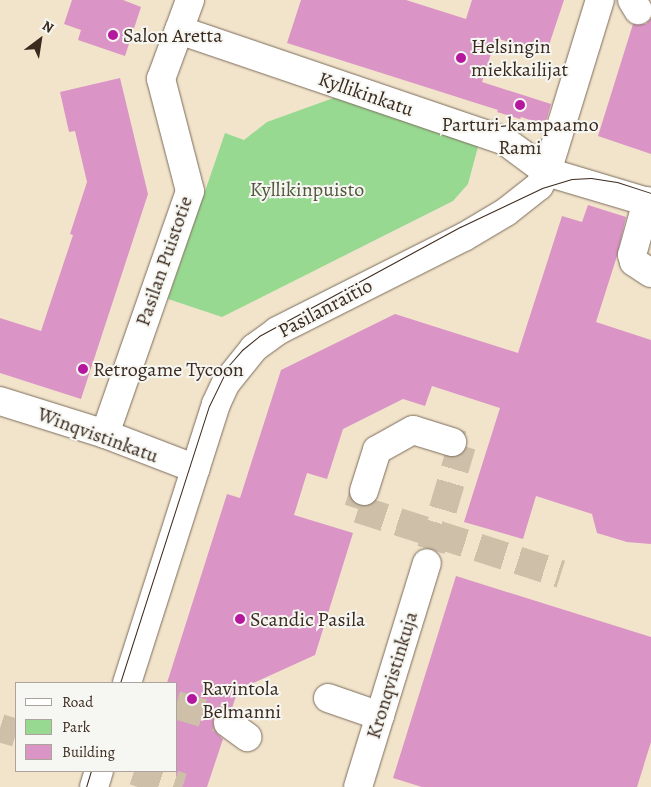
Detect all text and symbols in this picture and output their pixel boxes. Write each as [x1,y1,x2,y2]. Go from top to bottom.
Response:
north arrow [15,15,65,65]
text: N [39,16,57,37]
place label: Salon Aretta [123,23,222,47]
marker: Salon Aretta [107,29,119,41]
place label: Helsingin miekkailijat [471,34,568,81]
marker: Helsingin miekkailijat [455,52,467,64]
street label: Kyllikinkatu [315,67,417,121]
marker: Parturi-kampaamo Rami [514,99,526,111]
place label: Parturi-kampaamo Rami [441,113,599,160]
park label: Kyllikinpuisto [250,177,364,201]
street label: Pasilan Puistotie [131,193,197,329]
street label: Pasilanraitio [274,273,376,343]
place label: Retrogame Tycoon [93,357,244,381]
marker: Retrogame Tycoon [77,363,89,375]
street label: Winqvistinkatu [34,402,162,468]
place label: Scandic Pasila [250,607,365,631]
street label: Kronqvistinkuja [361,608,423,742]
marker: Scandic Pasila [234,613,246,625]
place label: Ravintola Belmanni [202,676,281,723]
legend [15,682,178,772]
text: Road [62,692,93,712]
marker: Ravintola Belmanni [186,693,198,705]
text: Park [62,717,90,737]
text: Building [62,742,115,762]

